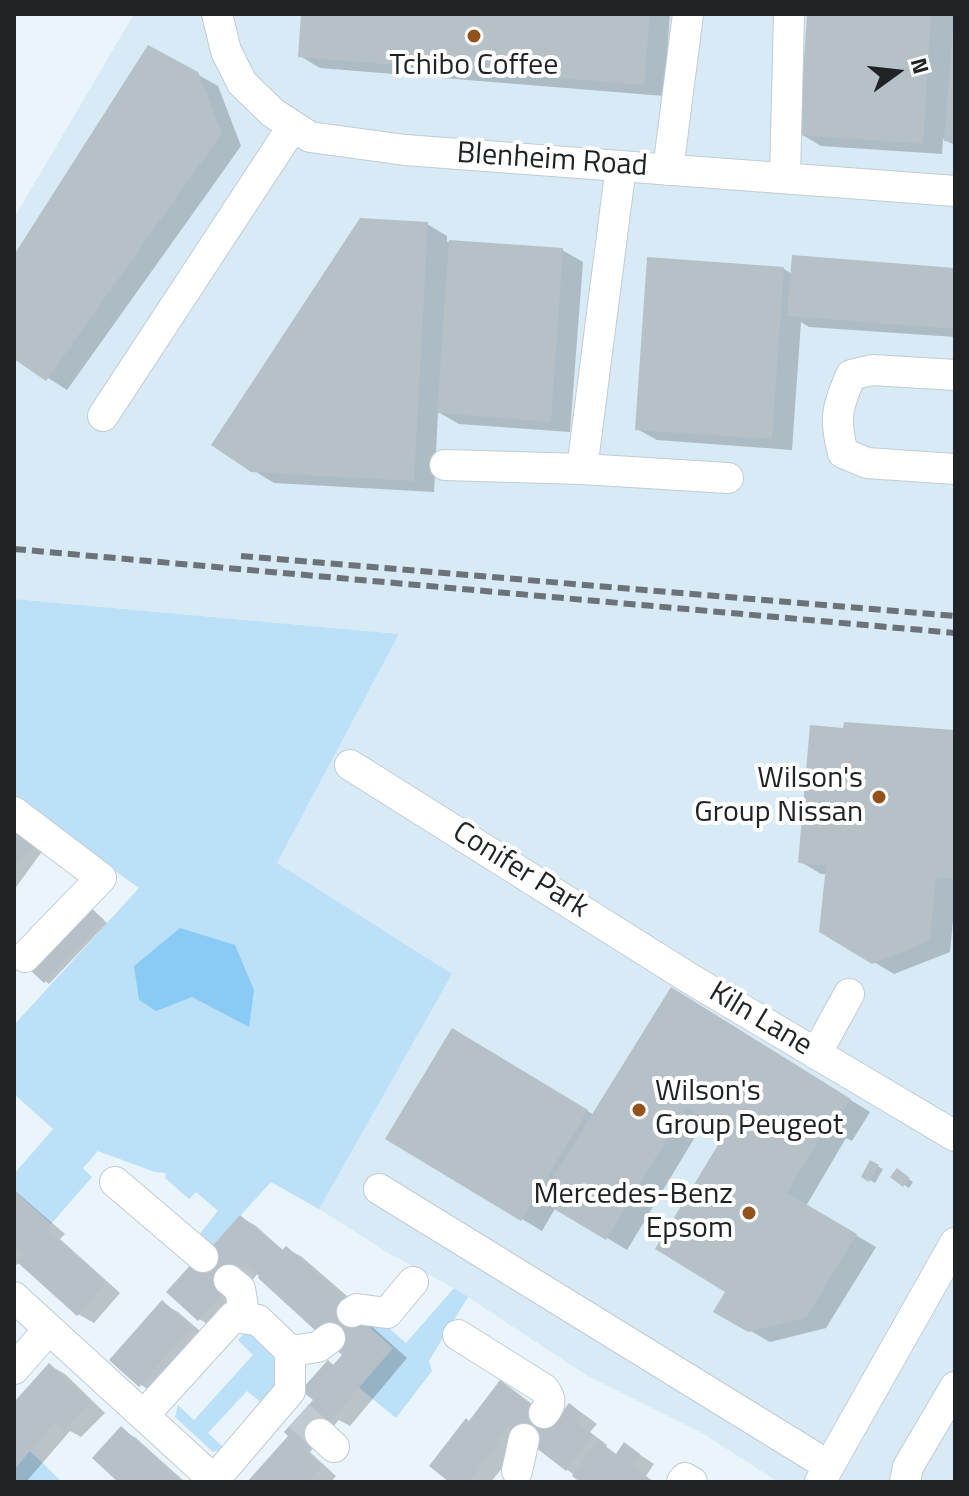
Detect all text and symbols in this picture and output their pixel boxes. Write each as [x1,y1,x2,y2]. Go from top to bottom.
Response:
marker: Tchibo Coffee [465,27,483,45]
north arrow [857,32,937,112]
place label: Tchibo Coffee [390,49,558,85]
text: N [902,54,939,78]
street label: Blenheim Road [455,136,649,186]
place label: Wilson's Group Nissan [694,762,863,832]
marker: Wilson's Group Nissan [870,788,888,806]
street label: Conifer Park [445,815,595,927]
street label: Kiln Lane [702,975,818,1065]
place label: Wilson's Group Peugeot [655,1075,843,1146]
marker: Wilson's Group Peugeot [630,1101,648,1119]
place label: Mercedes-Benz Epsom [533,1178,733,1248]
marker: Mercedes-Benz Epsom [740,1204,758,1222]

